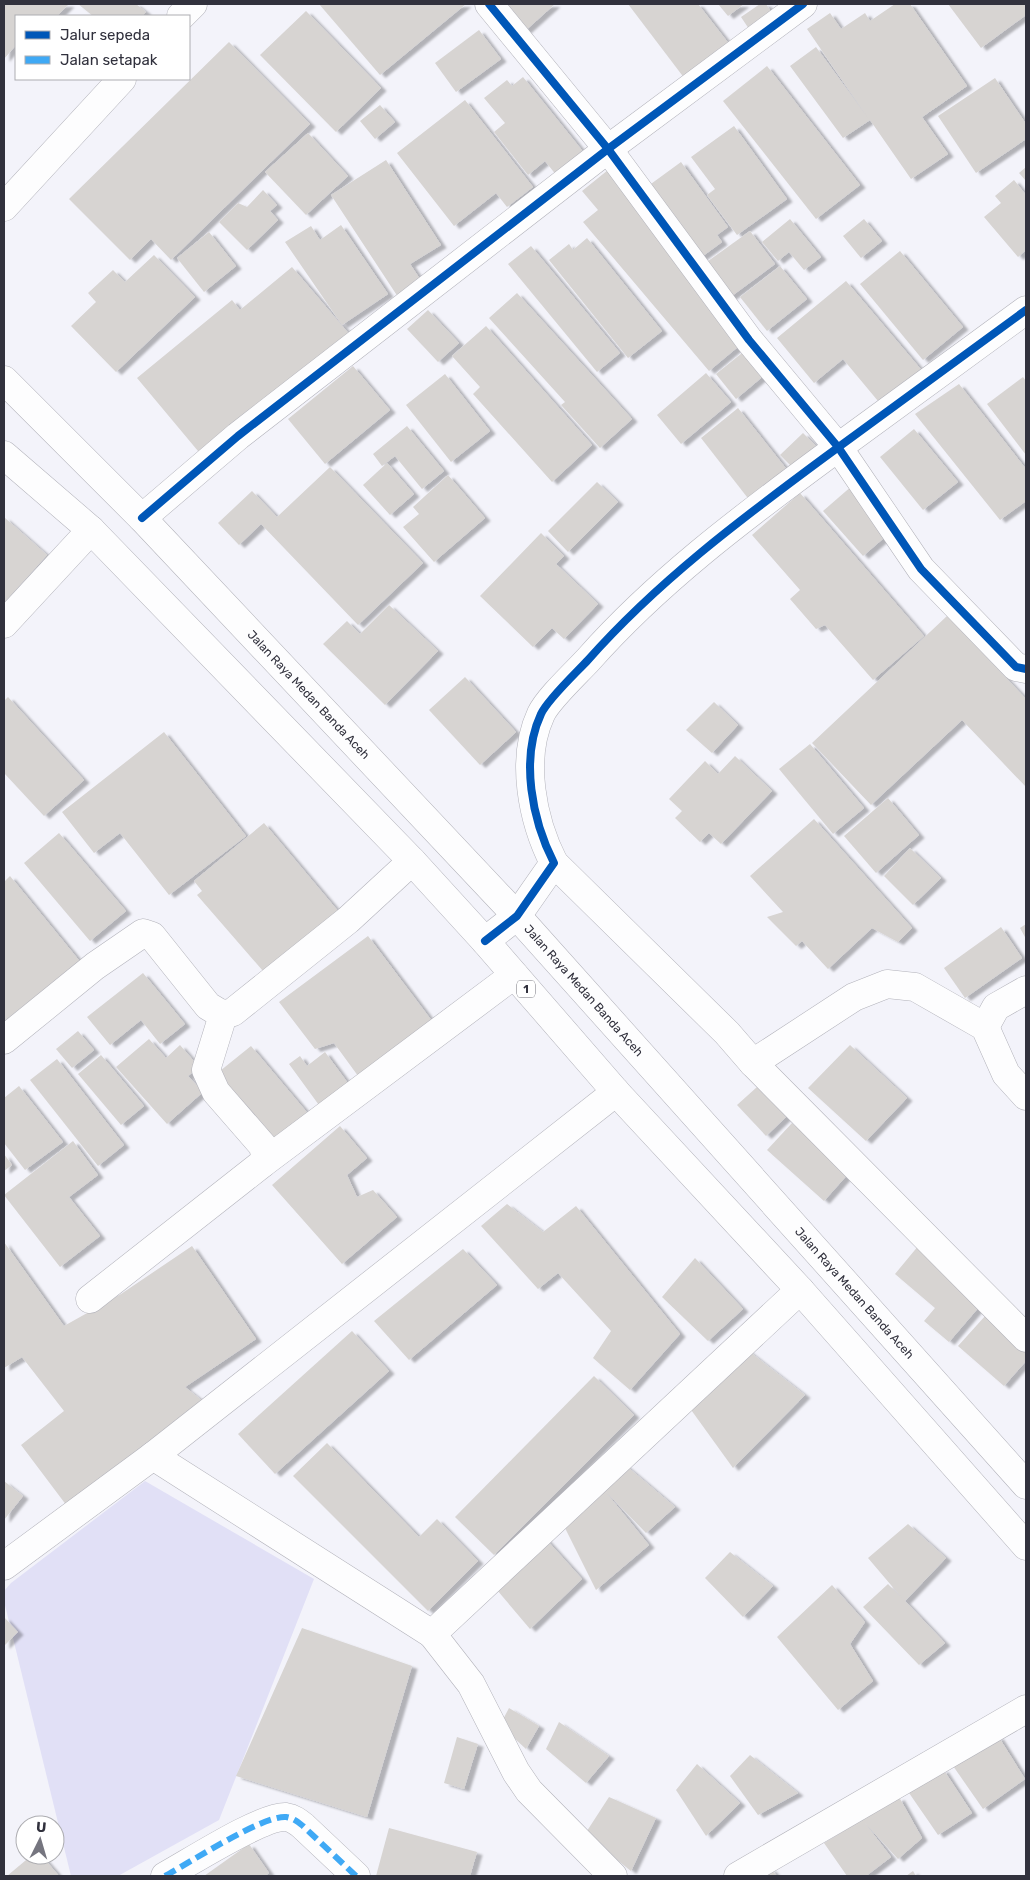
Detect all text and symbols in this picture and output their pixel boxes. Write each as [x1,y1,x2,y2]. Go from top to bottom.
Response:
legend [15,15,190,80]
text: Jalur sepeda [60,26,150,44]
text: Jalan setapak [60,51,158,69]
street label: Jalan Raya Medan Banda Aceh [245,628,372,762]
street label: Jalan Raya Medan Banda Aceh [521,922,646,1059]
road number: 1 [517,981,535,998]
street label: Jalan Raya Medan Banda Aceh [792,1225,917,1362]
north arrow [15,1815,65,1865]
text: U [35,1819,47,1836]

